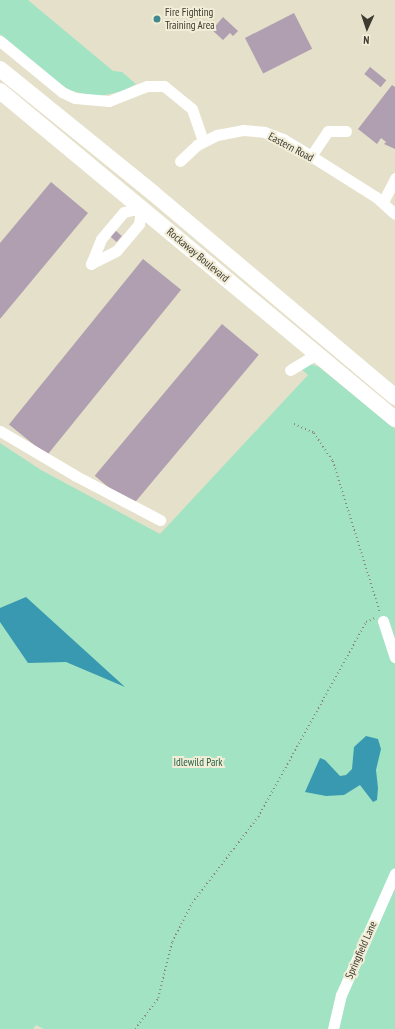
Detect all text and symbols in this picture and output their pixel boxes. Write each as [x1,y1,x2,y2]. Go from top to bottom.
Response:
place label: Fire Fighting Training Area [165,6,215,32]
north arrow [347,8,387,48]
marker: Fire Fighting Training Area [152,14,162,24]
text: N [363,33,370,47]
street label: Eastern Road [266,130,316,164]
street label: Rockaway Boulevard [164,225,232,285]
park label: Idlewild Park [173,755,223,769]
street label: Springfield Lane [342,919,380,981]

